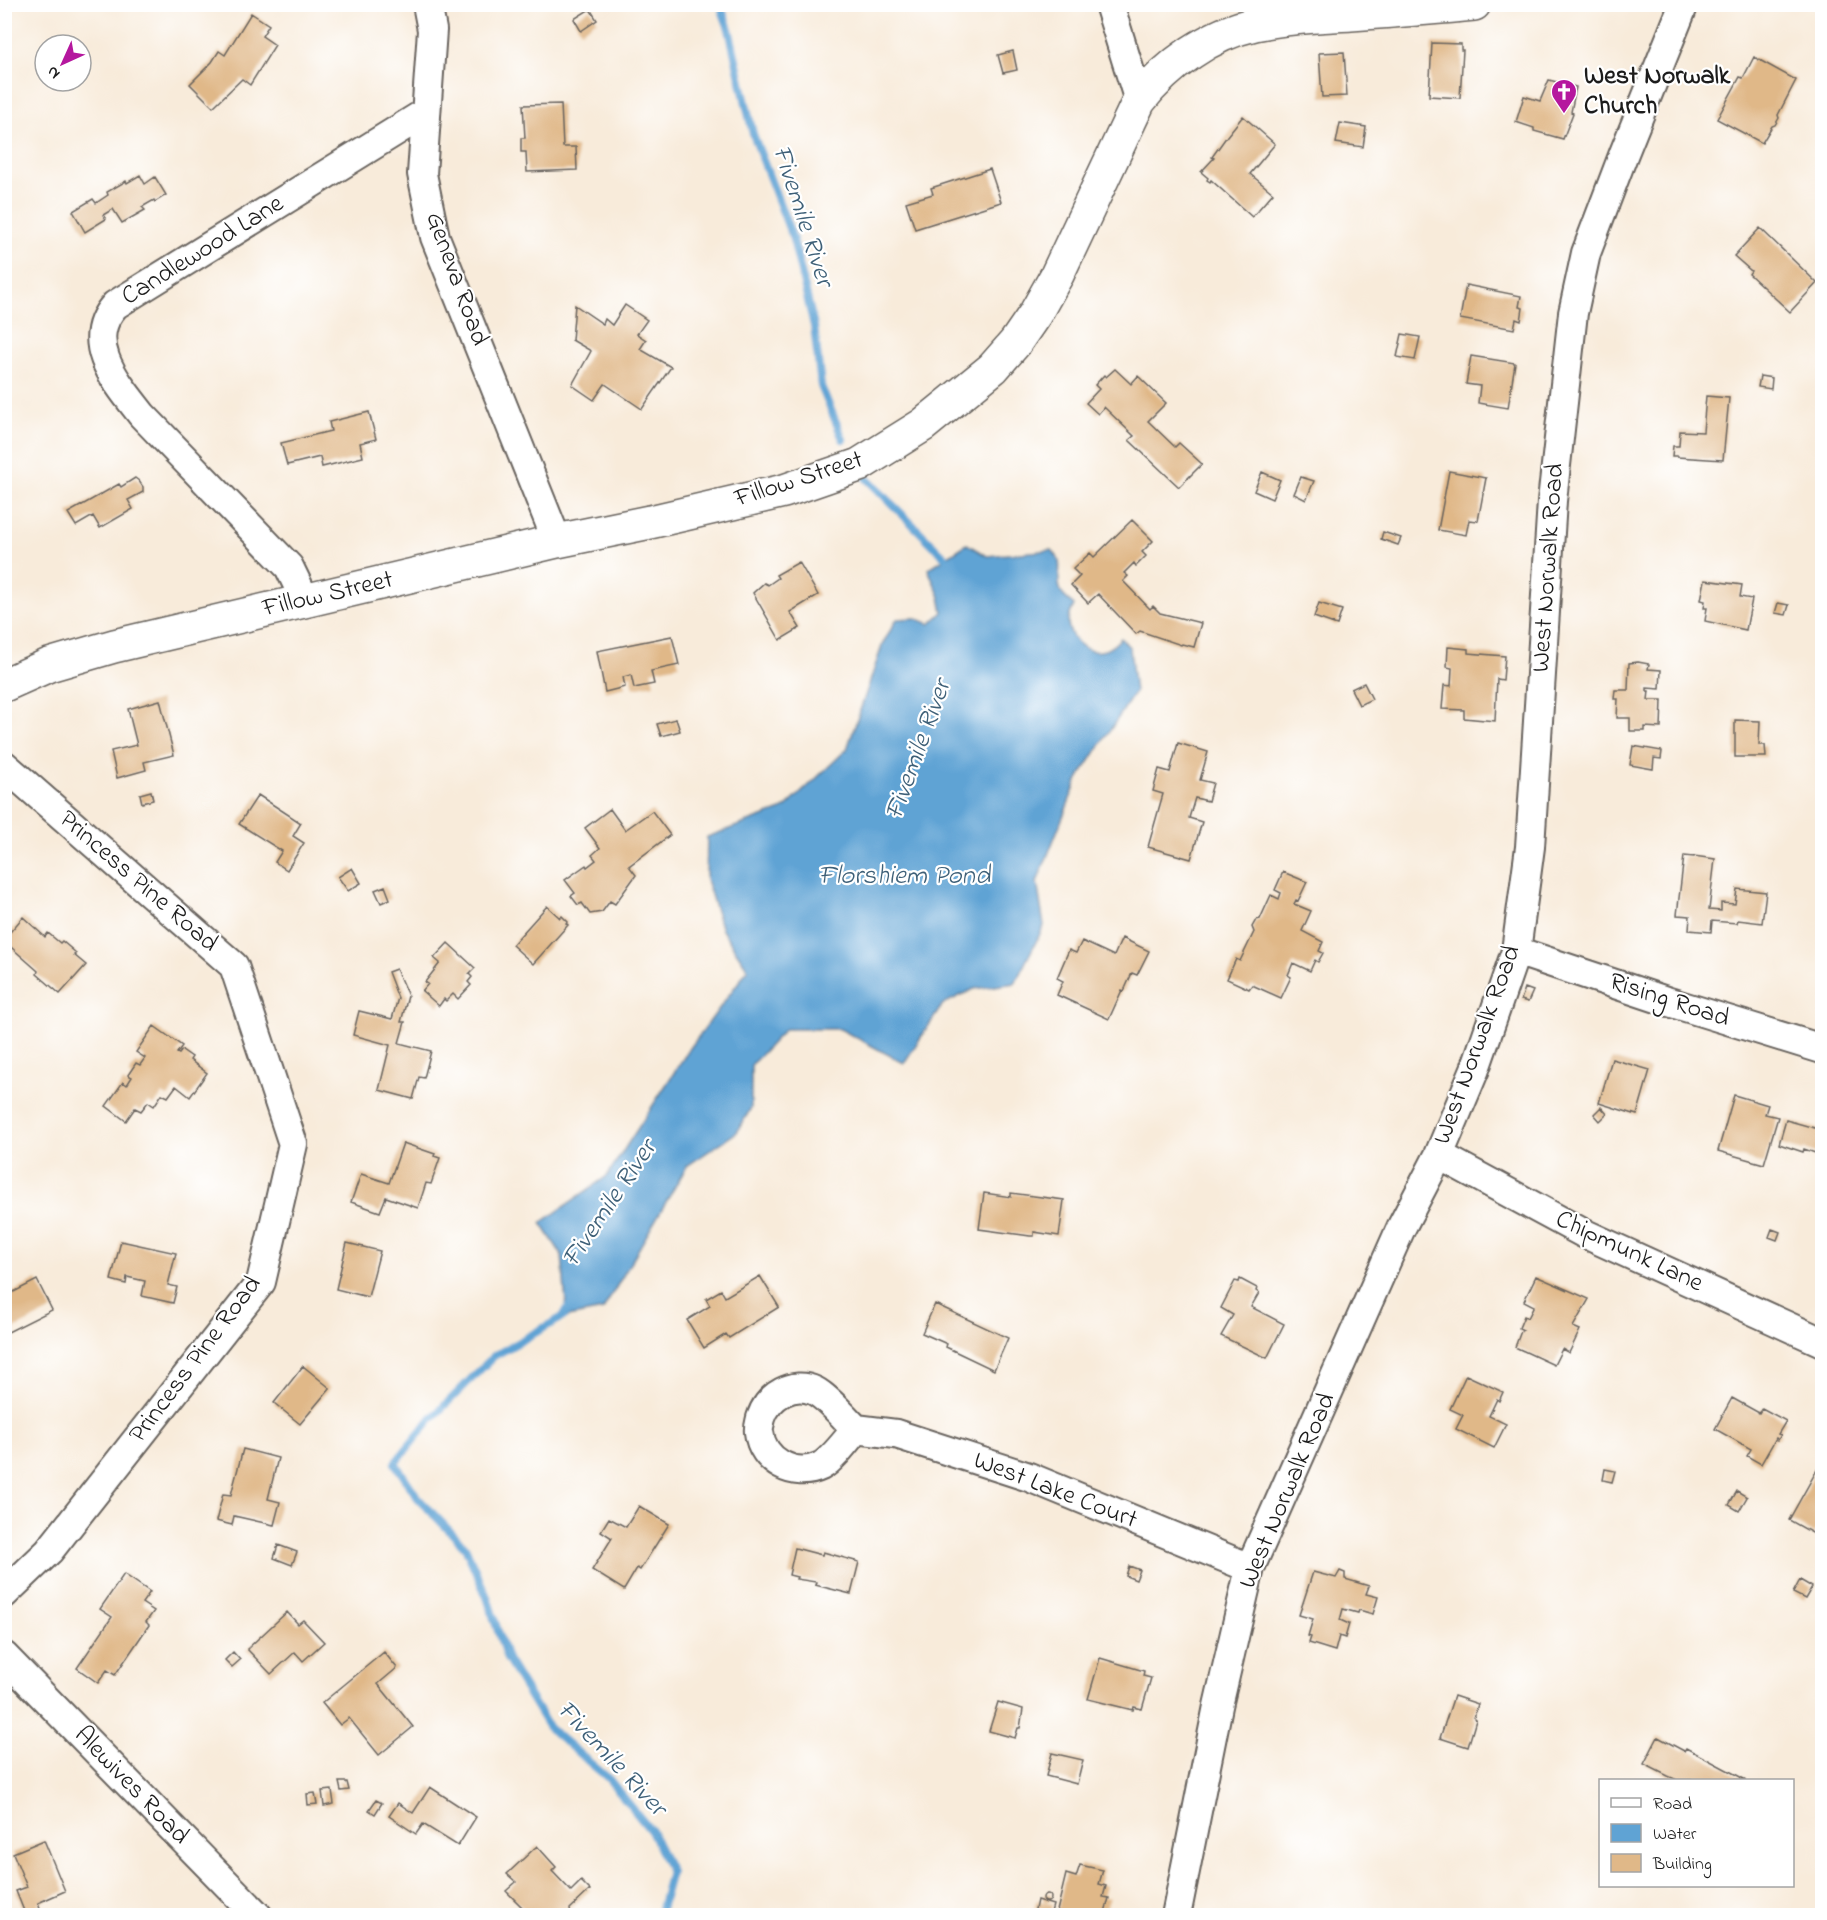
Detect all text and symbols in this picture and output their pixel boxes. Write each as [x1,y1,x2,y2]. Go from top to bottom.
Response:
north arrow [33,33,93,93]
place label: West Norwalk Church [1584,58,1731,126]
text: N [41,60,66,85]
church icon: West Norwalk Church [1549,77,1579,115]
water label: Fivemile River [761,140,844,295]
street label: Candlewood Lane [115,186,292,316]
street label: Geneva Road [414,207,498,351]
street label: Fillow Street [729,441,868,519]
street label: West Norwalk Road [1523,462,1575,674]
street label: Fillow Street [258,561,397,629]
water label: Fivemile River [876,671,964,825]
street label: Princess Pine Road [50,802,227,962]
water label: Florshiem Pond [818,857,992,896]
street label: West Norwalk Road [1424,940,1532,1150]
street label: Rising Road [1604,964,1734,1038]
water label: Fivemile River [553,1129,669,1276]
street label: Chipmunk Lane [1549,1201,1710,1303]
street label: Princess Pine Road [120,1268,272,1452]
street label: West Norwalk Road [1230,1387,1347,1595]
street label: West Lake Court [968,1442,1143,1540]
water label: Fivemile River [547,1692,678,1828]
street label: Alewives Road [64,1718,198,1854]
legend [1599,1779,1794,1887]
text: Road [1653,1792,1692,1818]
text: Water [1653,1822,1697,1848]
text: Building [1652,1852,1712,1879]

